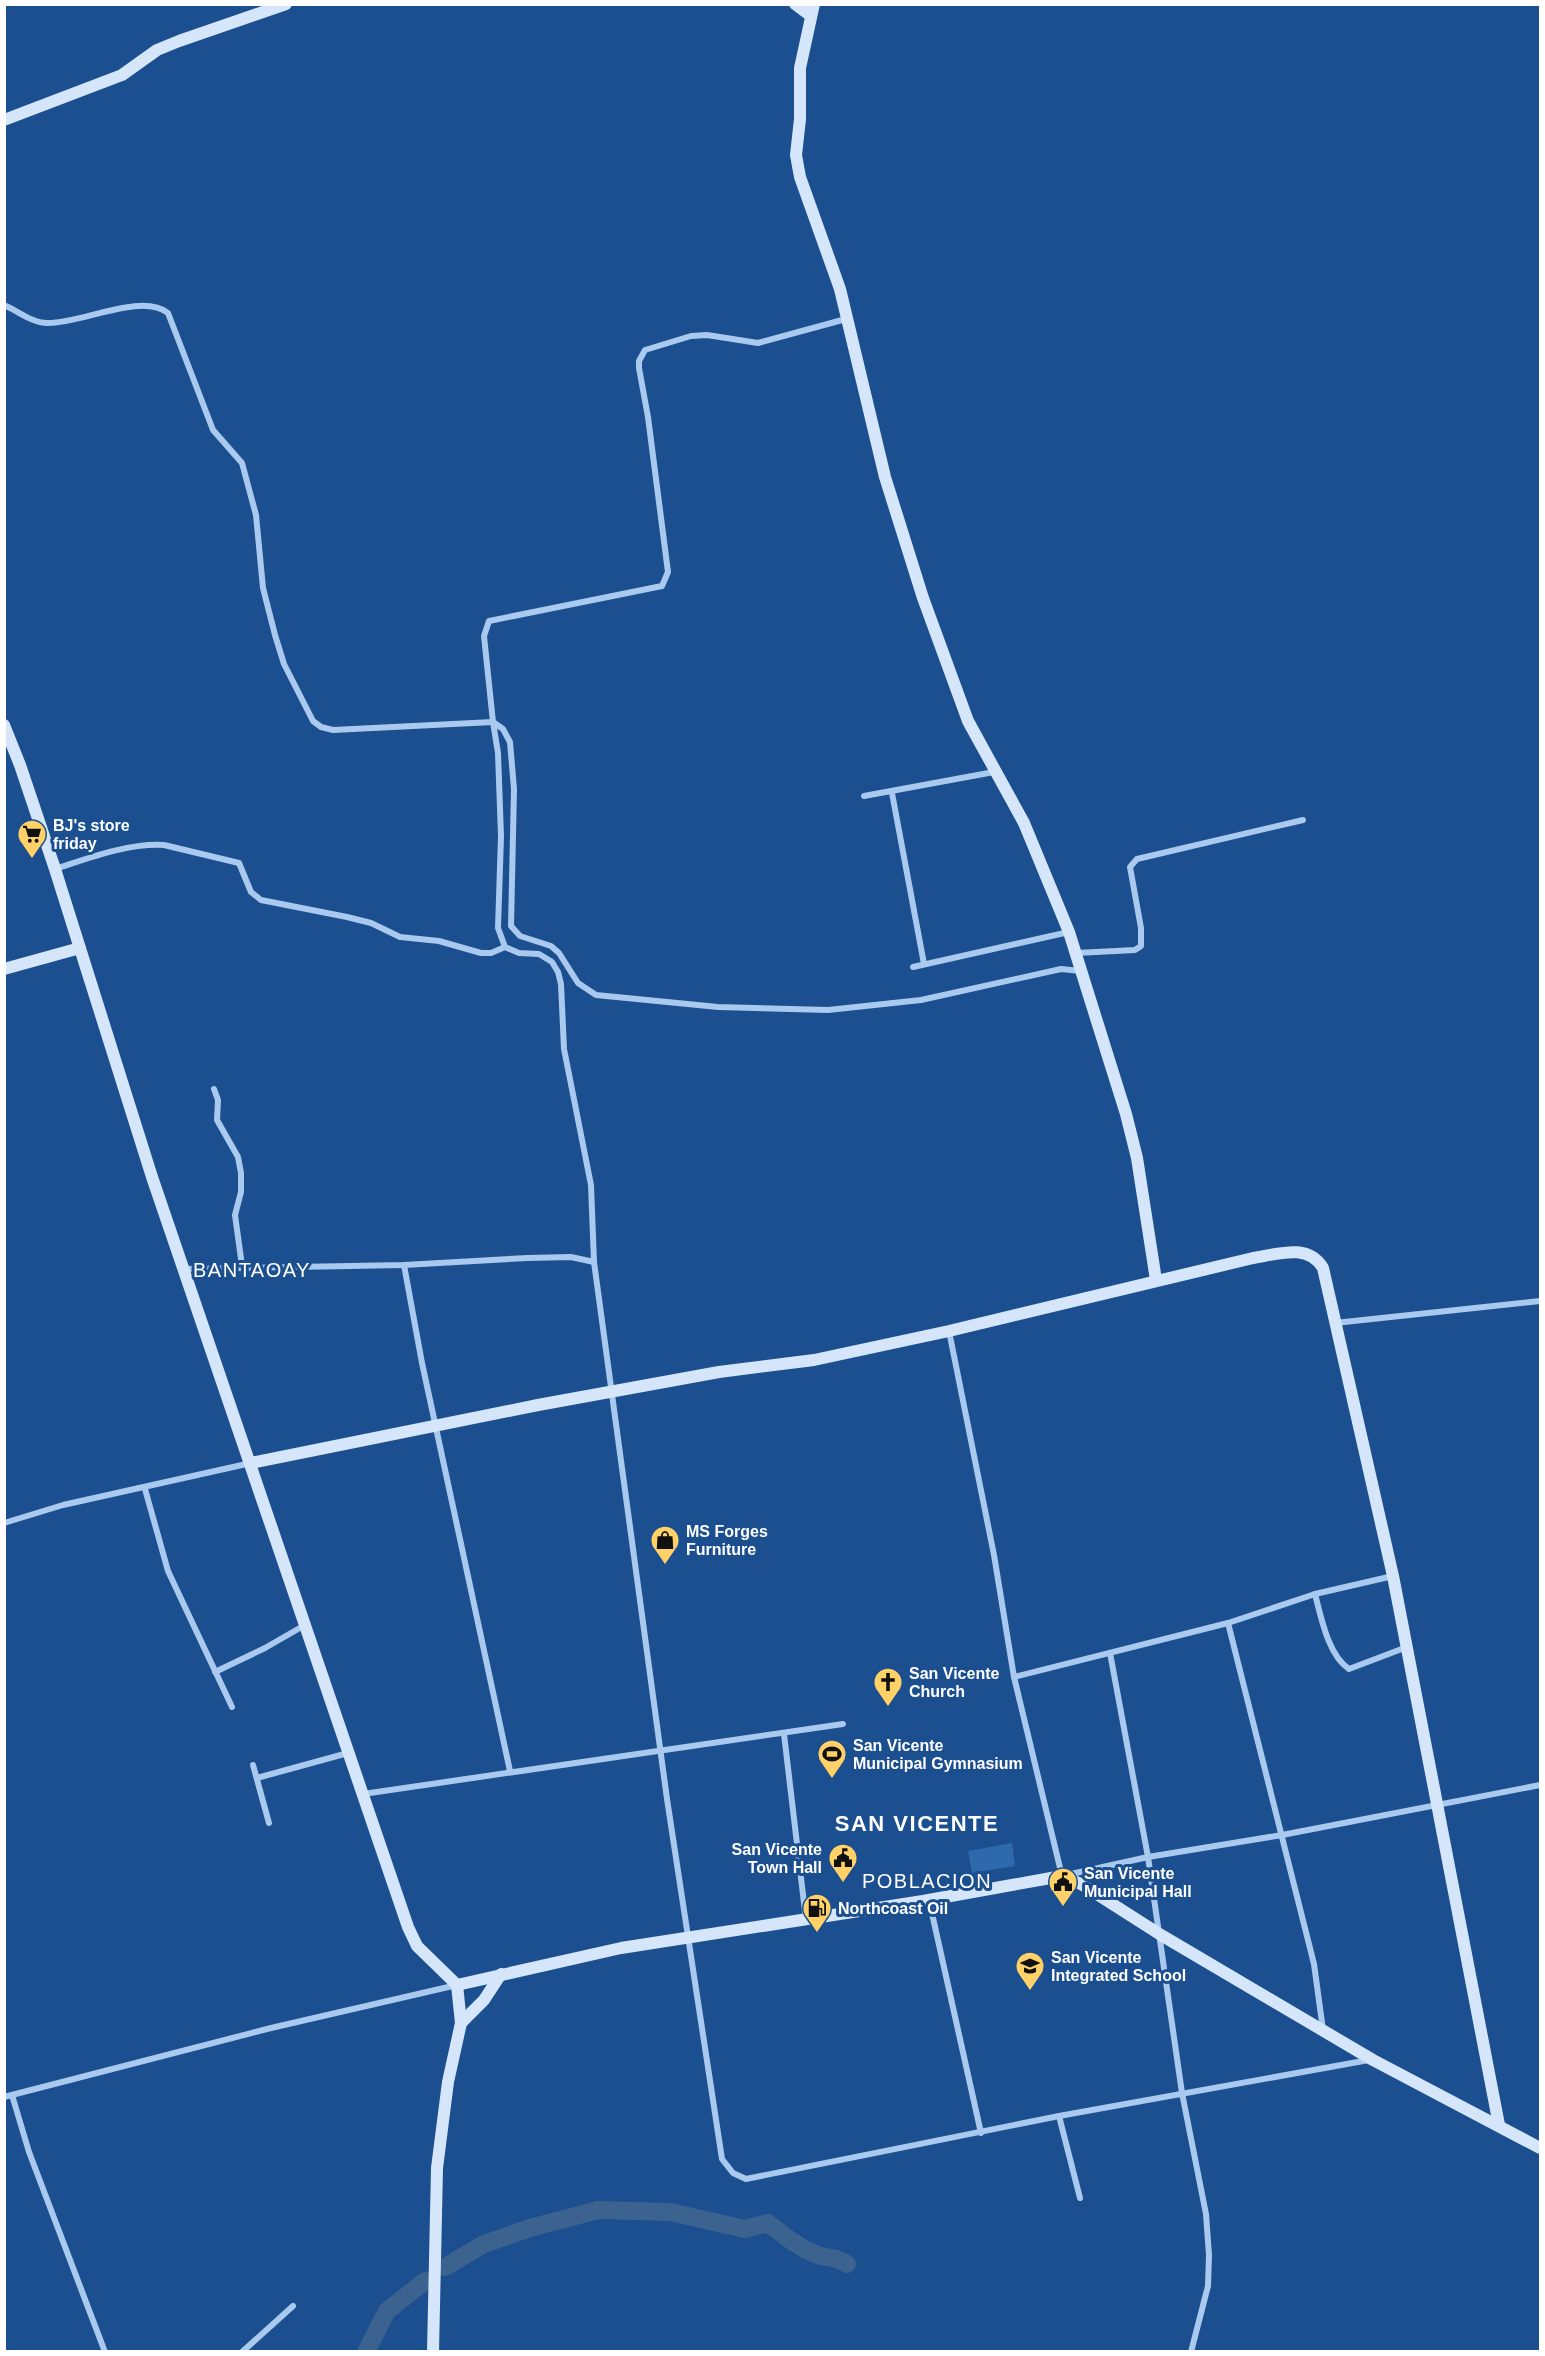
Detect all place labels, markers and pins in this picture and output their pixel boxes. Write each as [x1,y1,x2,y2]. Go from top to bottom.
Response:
place label: BJ's store friday [53,817,130,852]
supermarket icon: BJ's store friday [16,818,48,860]
place label: MS Forges Furniture [686,1523,768,1558]
shop icon: MS Forges Furniture [649,1524,681,1566]
place label: San Vicente Church [909,1665,1000,1700]
church icon: San Vicente Church [872,1666,904,1708]
place label: San Vicente Municipal Gymnasium [853,1737,1023,1772]
sports icon: San Vicente Municipal Gymnasium [816,1738,848,1780]
place label: San Vicente Town Hall [732,1841,822,1876]
public building icon: San Vicente Town Hall [827,1842,859,1884]
place label: San Vicente Municipal Hall [1084,1865,1192,1900]
public building icon: San Vicente Municipal Hall [1047,1866,1079,1908]
fuel station icon: Northcoast Oil [801,1892,833,1934]
place label: Northcoast Oil [838,1900,948,1917]
place label: San Vicente Integrated School [1051,1949,1186,1984]
school or university icon: San Vicente Integrated School [1014,1950,1046,1992]

